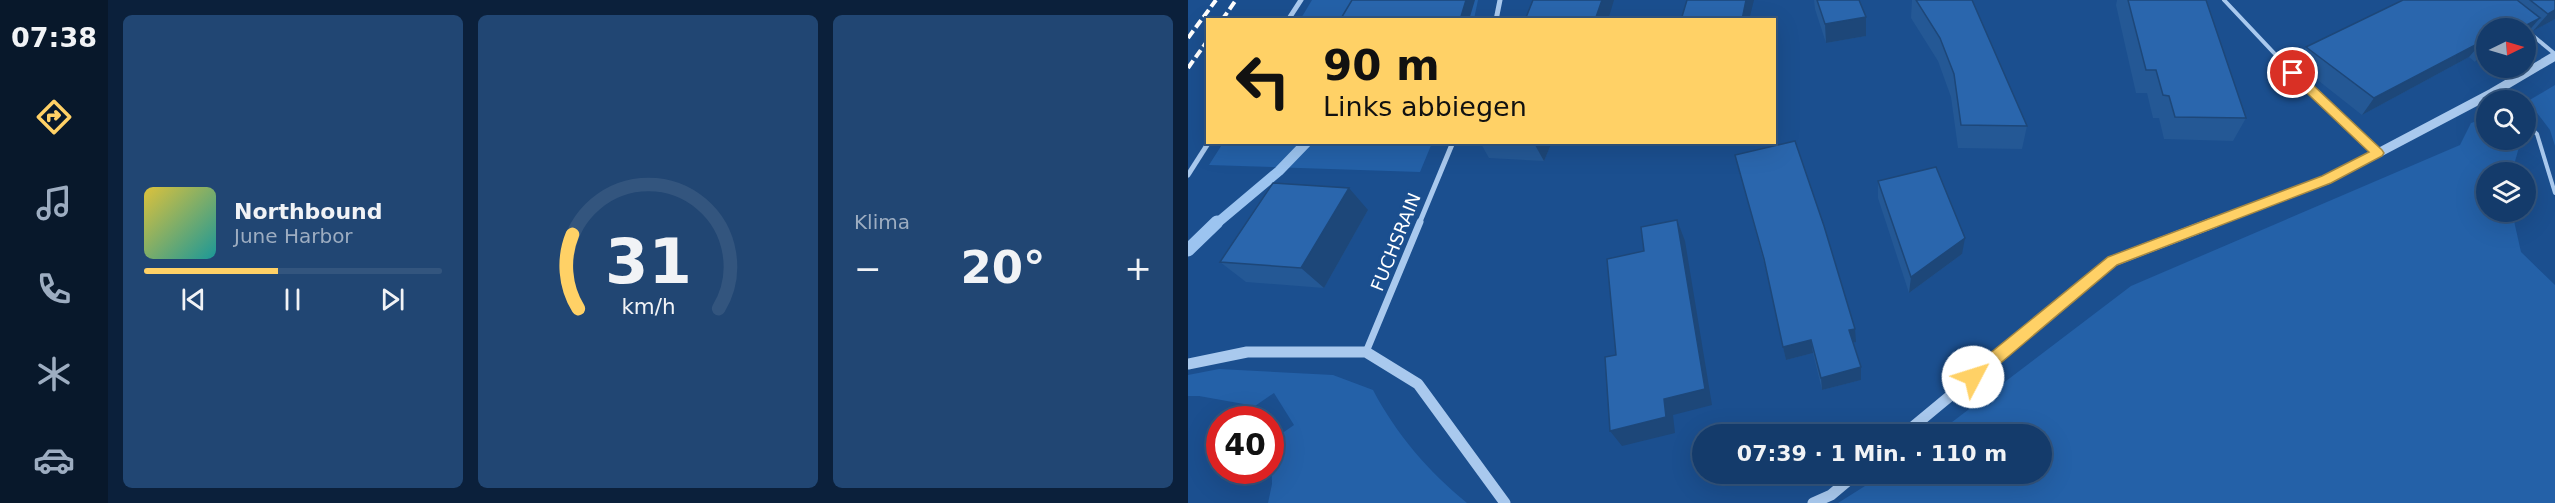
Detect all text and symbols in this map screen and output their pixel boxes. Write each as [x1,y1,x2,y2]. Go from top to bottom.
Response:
north arrow [2476,18,2536,78]
map controls [2476,18,2536,222]
text: 07:38 [11,22,97,53]
text: 90 m [1323,41,1440,90]
icon: left [1224,42,1302,120]
pin [2267,47,2318,98]
icon: arrive [2276,56,2309,89]
button: search [2476,90,2536,150]
text: Links abbiegen [1323,91,1527,122]
icon: directions [33,96,75,138]
button: layers [2476,162,2536,222]
icon: music [33,182,75,224]
street label: FUCHSRAIN [1366,190,1425,294]
text: Northbound [234,199,383,224]
text: Klima [854,210,910,234]
text: June Harbor [234,224,353,248]
text: 31 [605,225,691,298]
text: 20° [960,241,1046,294]
text: − [854,249,882,288]
text: + [1124,249,1152,288]
icon: phone [33,268,75,310]
icon: previous [177,283,210,316]
icon: pause [276,283,309,316]
icon: next [376,283,409,316]
text: km/h [621,294,675,319]
position arrow [1941,345,2005,409]
icon: climate [33,353,75,395]
speed limit sign: 40 [1206,406,1284,484]
icon: car [33,439,75,481]
text: 07:39 · 1 Min. · 110 m [1737,441,2007,466]

